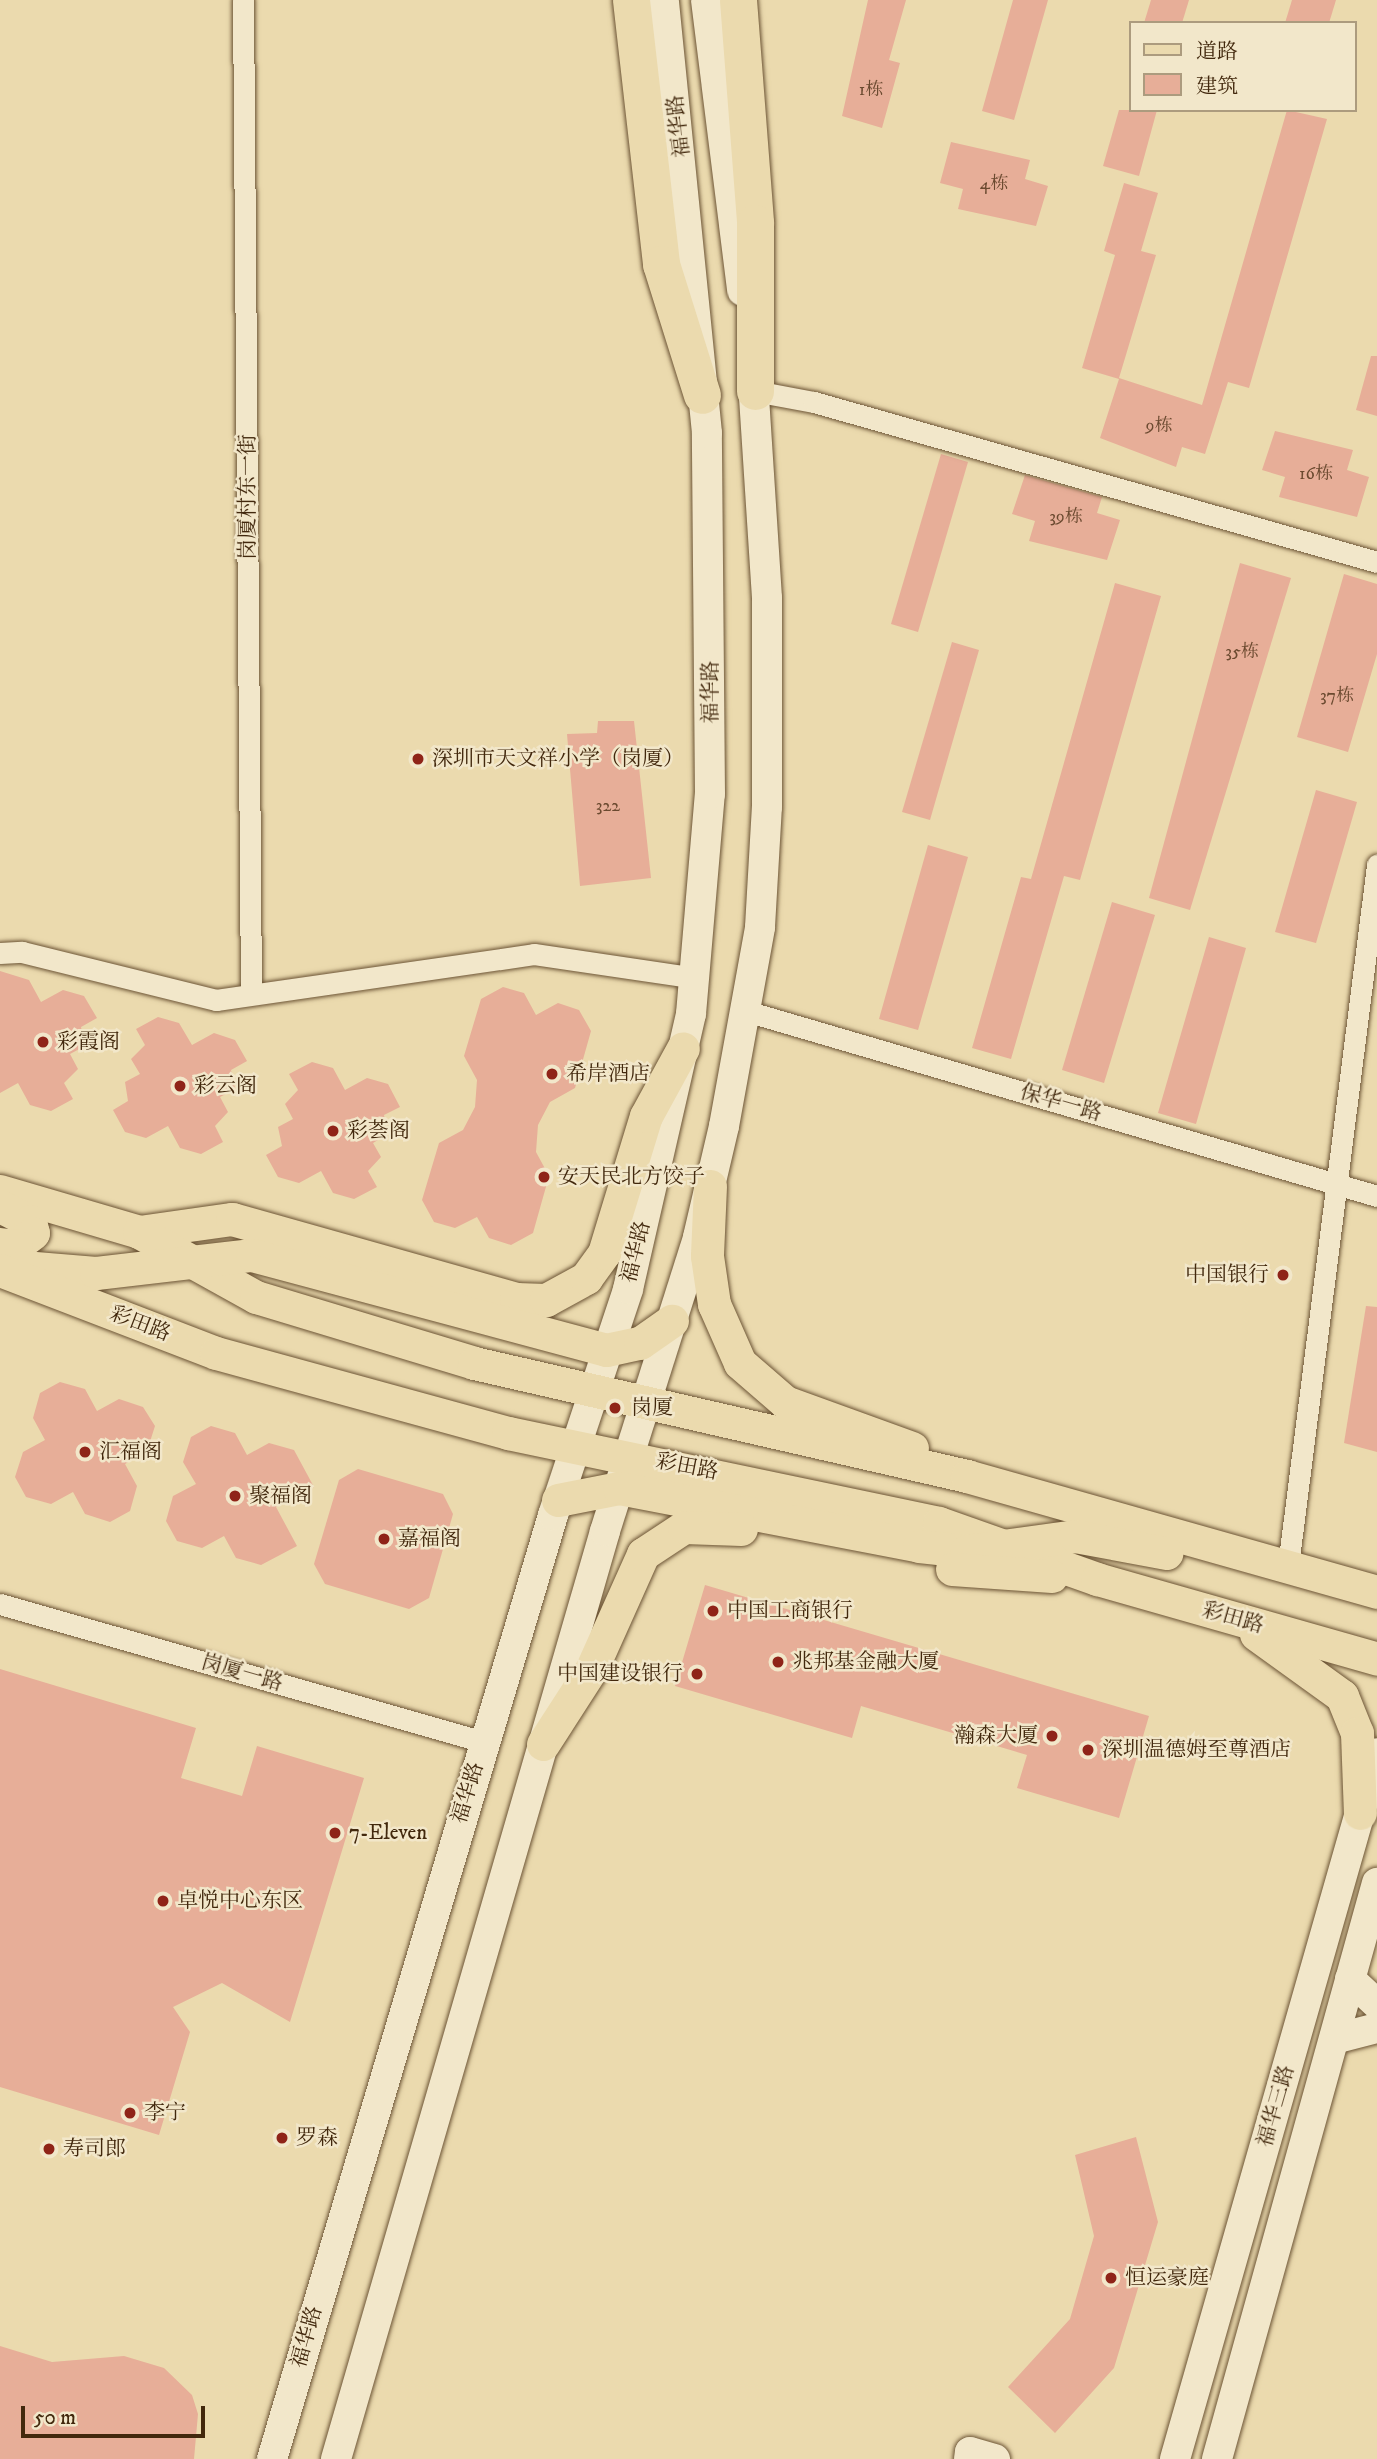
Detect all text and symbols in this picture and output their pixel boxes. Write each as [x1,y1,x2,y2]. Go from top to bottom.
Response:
legend [1128,21,1356,112]
text: 道路 [1196,39,1238,65]
text: 建筑 [1196,74,1238,100]
house number: 1栋 [859,79,883,101]
street label: 福华路 [663,93,695,159]
house number: 4栋 [980,173,1008,195]
house number: 9栋 [1146,415,1172,437]
street label: 岗厦村东一街 [235,434,261,560]
house number: 16栋 [1299,463,1333,485]
house number: 39栋 [1049,506,1083,528]
house number: 35栋 [1225,641,1259,663]
street label: 福华路 [698,661,724,723]
house number: 37栋 [1320,685,1354,707]
place label: 深圳市天文祥小学（岗厦） [432,746,684,772]
marker: 深圳市天文祥小学（岗厦） [410,751,426,767]
house number: 322 [596,795,620,817]
place label: 彩霞阁 [57,1029,120,1055]
marker: 彩霞阁 [35,1034,51,1050]
place label: 希岸酒店 [566,1061,650,1087]
marker: 希岸酒店 [544,1066,560,1082]
place label: 彩云阁 [194,1073,257,1099]
marker: 彩云阁 [172,1078,188,1094]
street label: 保华一路 [1017,1079,1105,1127]
place label: 彩荟阁 [347,1118,410,1144]
marker: 彩荟阁 [325,1123,341,1139]
place label: 安天民北方饺子 [558,1164,705,1190]
marker: 安天民北方饺子 [536,1169,552,1185]
street label: 福华路 [616,1218,656,1286]
place label: 中国银行 [1185,1262,1269,1288]
marker: 中国银行 [1275,1267,1291,1283]
street label: 彩田路 [106,1301,174,1347]
place label: 岗厦 [631,1395,673,1421]
marker: 岗厦 [605,1398,625,1418]
place label: 汇福阁 [99,1439,162,1465]
marker: 汇福阁 [77,1444,93,1460]
street label: 彩田路 [654,1449,720,1485]
place label: 聚福阁 [249,1483,312,1509]
marker: 聚福阁 [227,1488,243,1504]
place label: 嘉福阁 [398,1526,461,1552]
marker: 嘉福阁 [376,1531,392,1547]
street label: 彩田路 [1199,1597,1267,1639]
place label: 中国工商银行 [727,1598,853,1624]
marker: 中国工商银行 [705,1603,721,1619]
street label: 岗厦一路 [198,1649,286,1697]
place label: 兆邦基金融大厦 [792,1649,939,1675]
marker: 兆邦基金融大厦 [770,1654,786,1670]
place label: 中国建设银行 [557,1661,683,1687]
marker: 中国建设银行 [689,1666,705,1682]
place label: 瀚森大厦 [954,1723,1038,1749]
marker: 瀚森大厦 [1044,1728,1060,1744]
place label: 深圳温德姆至尊酒店 [1102,1737,1291,1763]
marker: 深圳温德姆至尊酒店 [1080,1742,1096,1758]
street label: 福华路 [447,1759,489,1827]
place label: 7-Eleven [349,1820,427,1846]
marker: 7-Eleven [327,1825,343,1841]
place label: 卓悦中心东区 [177,1888,303,1914]
marker: 卓悦中心东区 [155,1893,171,1909]
street label: 福华三路 [1252,2062,1300,2150]
place label: 李宁 [144,2100,186,2126]
marker: 李宁 [122,2105,138,2121]
place label: 罗森 [296,2125,338,2151]
marker: 罗森 [274,2130,290,2146]
place label: 寿司郎 [63,2136,126,2162]
marker: 寿司郎 [41,2141,57,2157]
place label: 恒运豪庭 [1125,2265,1209,2291]
marker: 恒运豪庭 [1103,2270,1119,2286]
street label: 福华路 [286,2303,328,2371]
scale bar [24,2392,208,2436]
text: 50 m [34,2405,76,2431]

